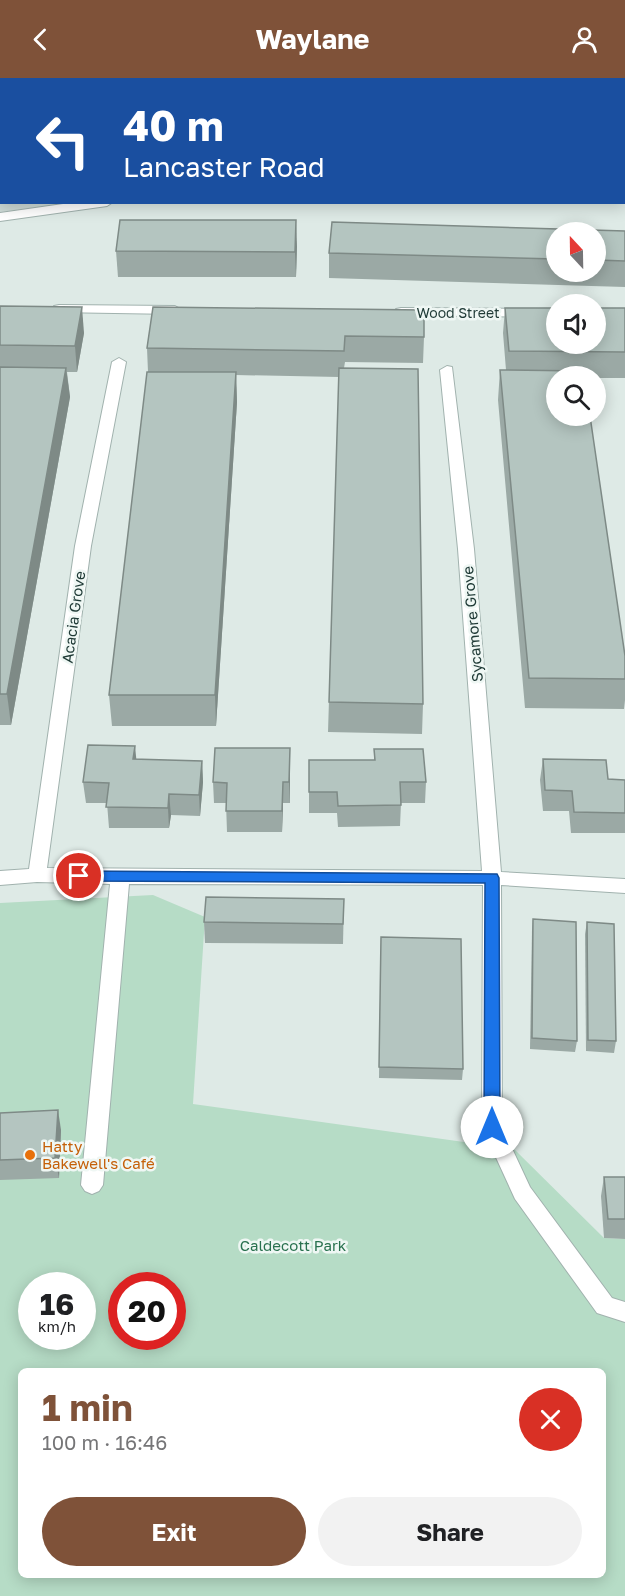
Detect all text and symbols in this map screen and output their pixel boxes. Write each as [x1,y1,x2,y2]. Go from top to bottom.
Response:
icon: back [24,23,57,56]
text: Waylane [255,23,370,55]
icon: person [568,23,601,56]
text: 40 m [123,100,224,150]
icon: left [24,102,102,180]
text: Lancaster Road [123,151,325,183]
north arrow [546,222,606,282]
map controls [546,222,606,426]
button: sound [546,294,606,354]
street label: Wood Street [416,304,500,321]
button: search [546,366,606,426]
street label: Sycamore Grove [458,565,486,683]
street label: Acacia Grove [58,570,88,664]
pin [53,850,104,901]
icon: arrive [62,859,95,892]
position arrow [460,1095,524,1159]
place label: Hatty Bakewell's Café [42,1137,155,1172]
marker: Hatty Bakewell's Café [23,1148,37,1162]
park label: Caldecott Park [240,1236,347,1254]
speed limit sign: 20 [108,1272,186,1350]
text: 16 [40,1286,74,1322]
text: km/h [38,1317,76,1335]
text: 1 min [42,1386,133,1429]
button: close [519,1388,582,1451]
text: 100 m · 16:46 [42,1430,167,1454]
button: Exit [42,1497,306,1566]
button: Share [318,1497,582,1566]

